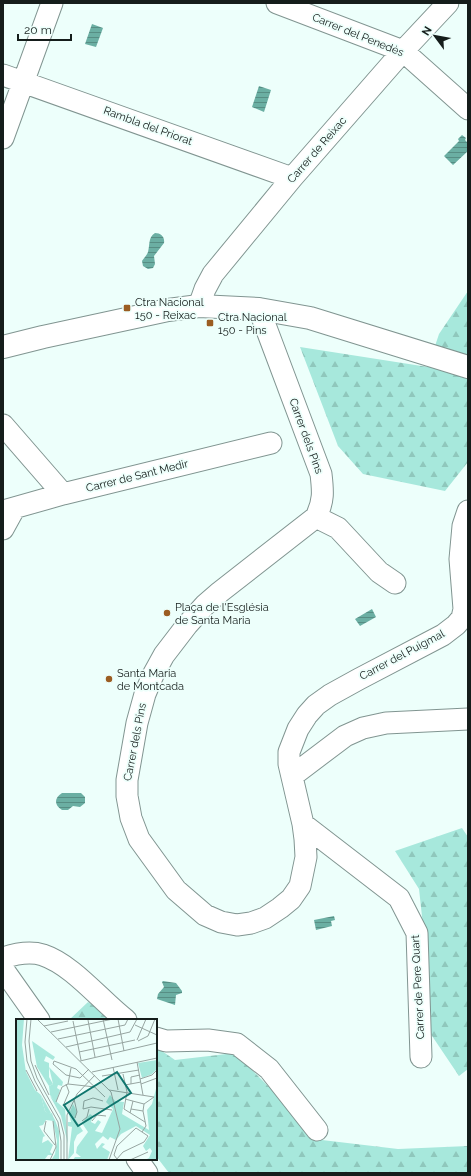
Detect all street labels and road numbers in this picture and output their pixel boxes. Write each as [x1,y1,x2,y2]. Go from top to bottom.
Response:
street label: Carrer del Penedès [310,11,406,59]
street label: Rambla del Priorat [102,104,195,148]
street label: Carrer de Reixac [285,114,349,186]
street label: Carrer dels Pins [286,397,326,475]
street label: Carrer de Sant Medir [85,457,189,495]
street label: Carrer del Puigmal [357,627,447,683]
street label: Carrer dels Pins [121,702,149,782]
street label: Carrer de Pere Quart [409,934,427,1040]

